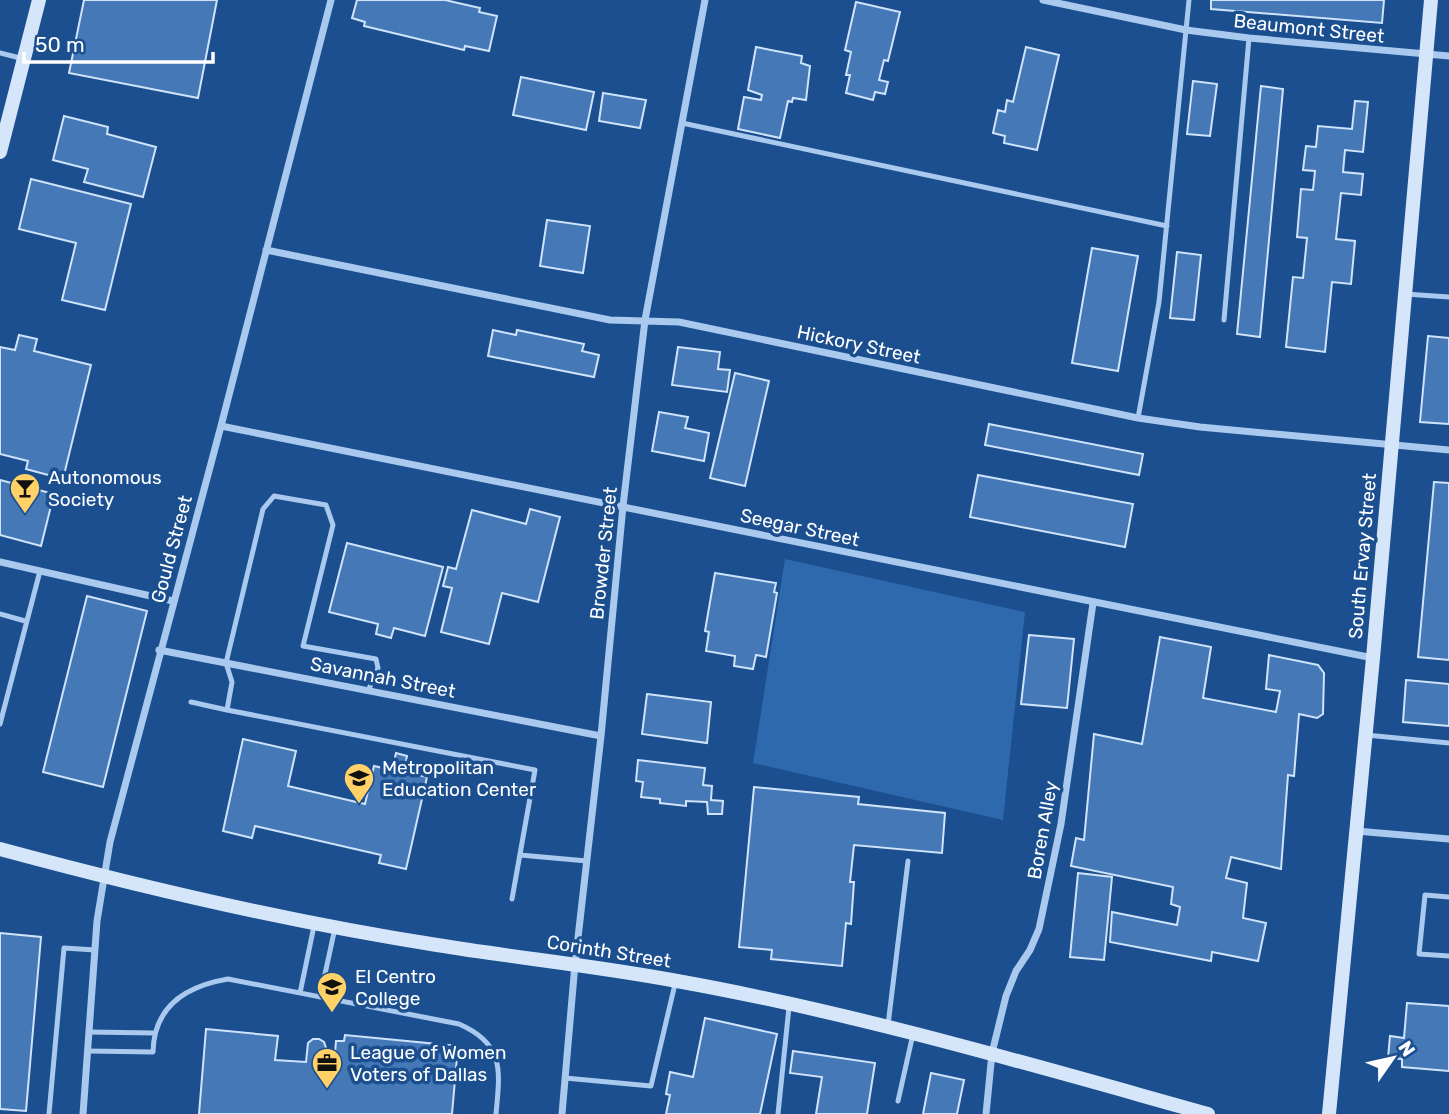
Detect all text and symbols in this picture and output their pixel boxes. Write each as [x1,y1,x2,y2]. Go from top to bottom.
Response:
street label: Beaumont Street [1232,9,1386,48]
scale bar [24,21,214,65]
text: 50 m [35,32,85,57]
street label: Hickory Street [795,320,923,369]
place label: Autonomous Society [48,466,162,511]
bar icon: Autonomous Society [8,471,42,515]
street label: South Ervay Street [1344,472,1381,640]
street label: Browder Street [585,485,622,621]
street label: Gould Street [146,492,197,606]
street label: Seegar Street [738,504,862,551]
street label: Savannah Street [308,652,458,703]
place label: Metropolitan Education Center [382,756,537,801]
school or university icon: Metropolitan Education Center [342,761,376,805]
street label: Boren Alley [1023,779,1062,881]
street label: Corinth Street [545,930,673,973]
place label: El Centro College [355,965,436,1010]
school or university icon: El Centro College [315,970,349,1014]
north arrow [1358,1023,1428,1093]
text: N [1393,1037,1420,1061]
place label: League of Women Voters of Dallas [350,1041,507,1086]
office icon: League of Women Voters of Dallas [310,1046,344,1090]

